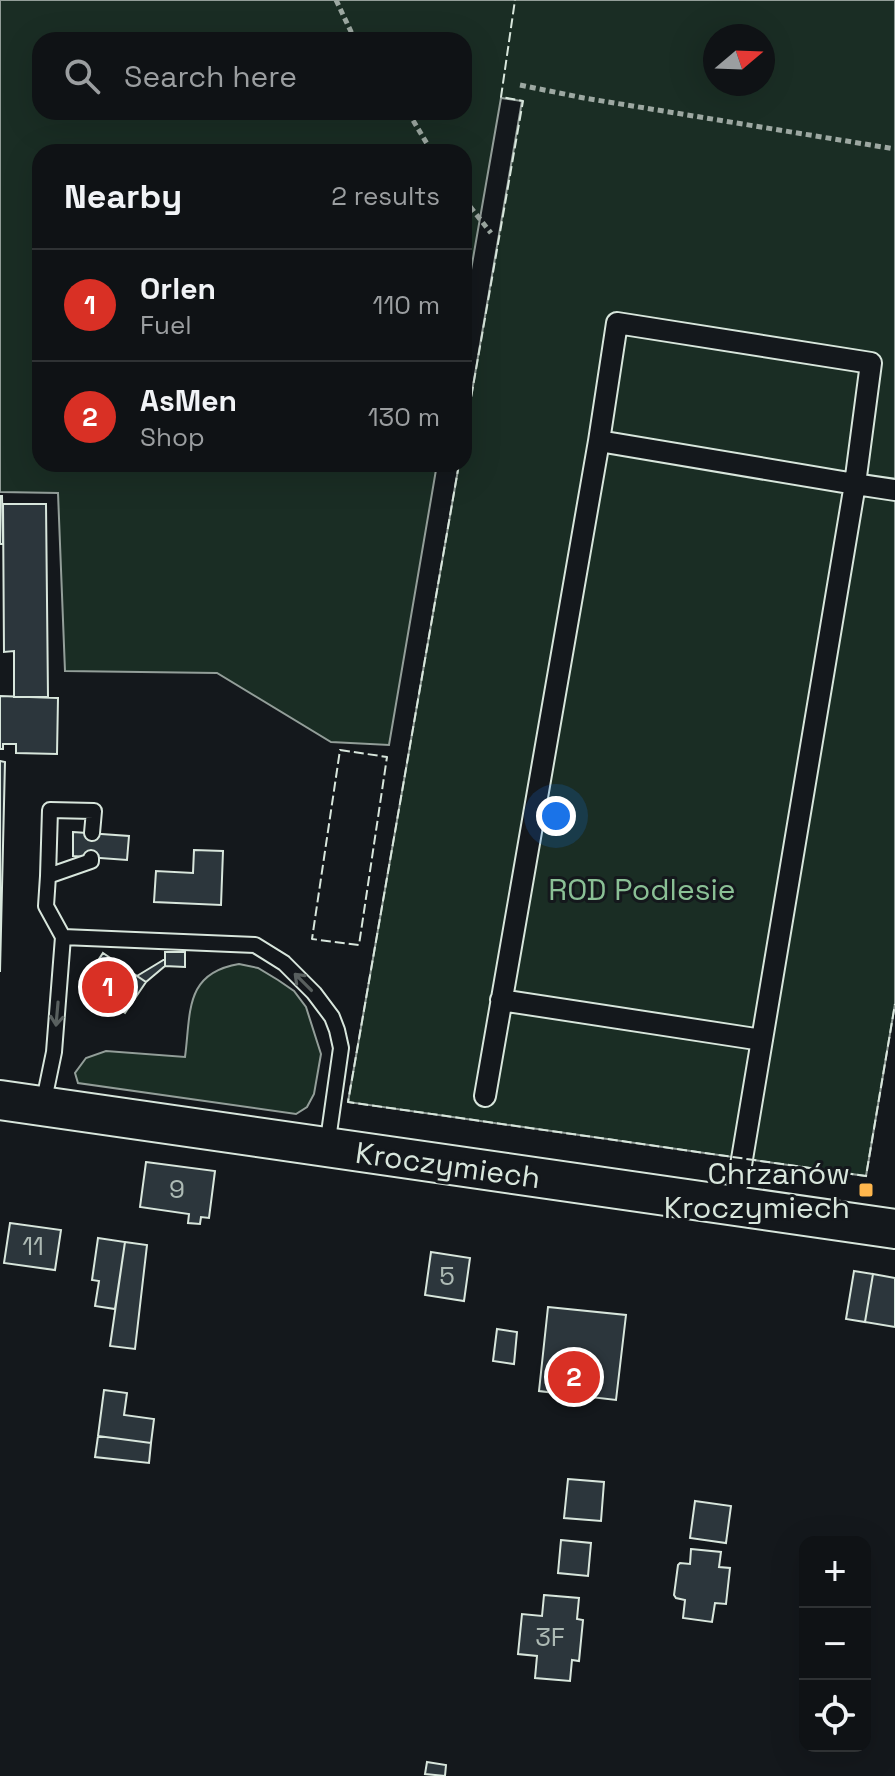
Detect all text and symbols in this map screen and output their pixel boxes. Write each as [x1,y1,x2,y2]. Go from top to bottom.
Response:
north arrow [703,24,775,96]
search box [32,32,472,120]
icon: search [60,54,104,98]
text: Search here [124,57,297,96]
text: Nearby [64,175,182,218]
text: 2 results [331,179,440,213]
text: Orlen [140,269,216,308]
text: 1 [84,288,96,322]
text: 110 m [373,288,440,322]
text: Fuel [140,308,192,342]
text: AsMen [140,381,237,420]
text: 2 [82,400,98,434]
text: 130 m [368,400,440,434]
text: Shop [140,420,205,454]
your location [536,796,576,836]
park label: ROD Podlesie [548,870,736,909]
pin: 1 [82,957,134,1017]
one-way arrow [294,973,313,992]
one-way arrow [49,1000,64,1027]
street label: Kroczymiech [353,1133,543,1197]
place label: Chrzanów Kroczymiech [664,1154,850,1227]
house number: 9 [169,1172,185,1206]
marker: Chrzanów Kroczymiech [857,1181,875,1199]
house number: 11 [22,1229,44,1263]
house number: 5 [439,1259,455,1293]
pin: 2 [548,1347,600,1407]
map controls [799,1536,871,1752]
button: + [799,1536,871,1608]
button: − [799,1608,871,1680]
house number: 3F [535,1620,565,1654]
button: locate [799,1680,871,1752]

